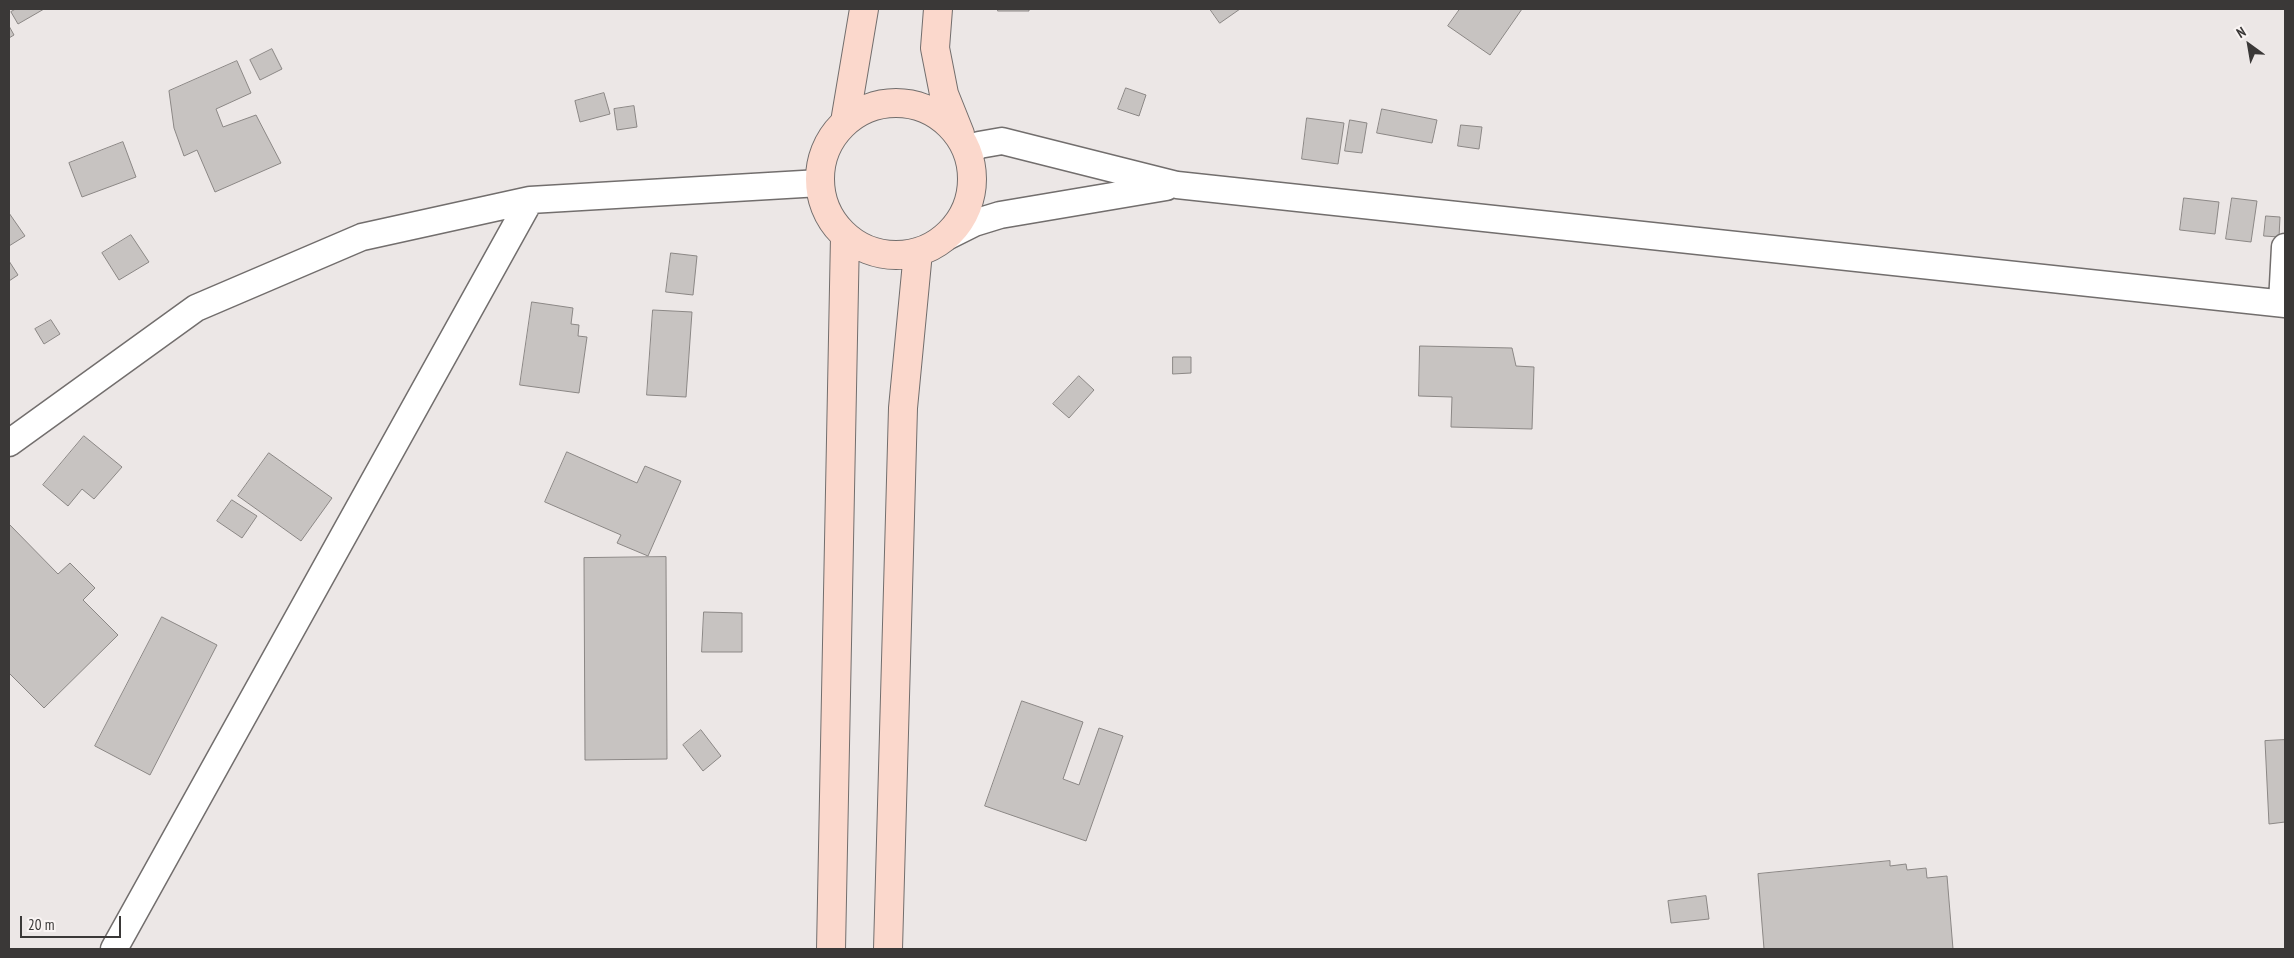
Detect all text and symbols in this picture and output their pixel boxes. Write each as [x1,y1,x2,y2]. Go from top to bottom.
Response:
north arrow [2224,20,2274,70]
text: N [2233,23,2249,42]
scale bar [22,906,124,938]
text: 20 m [28,915,54,934]

